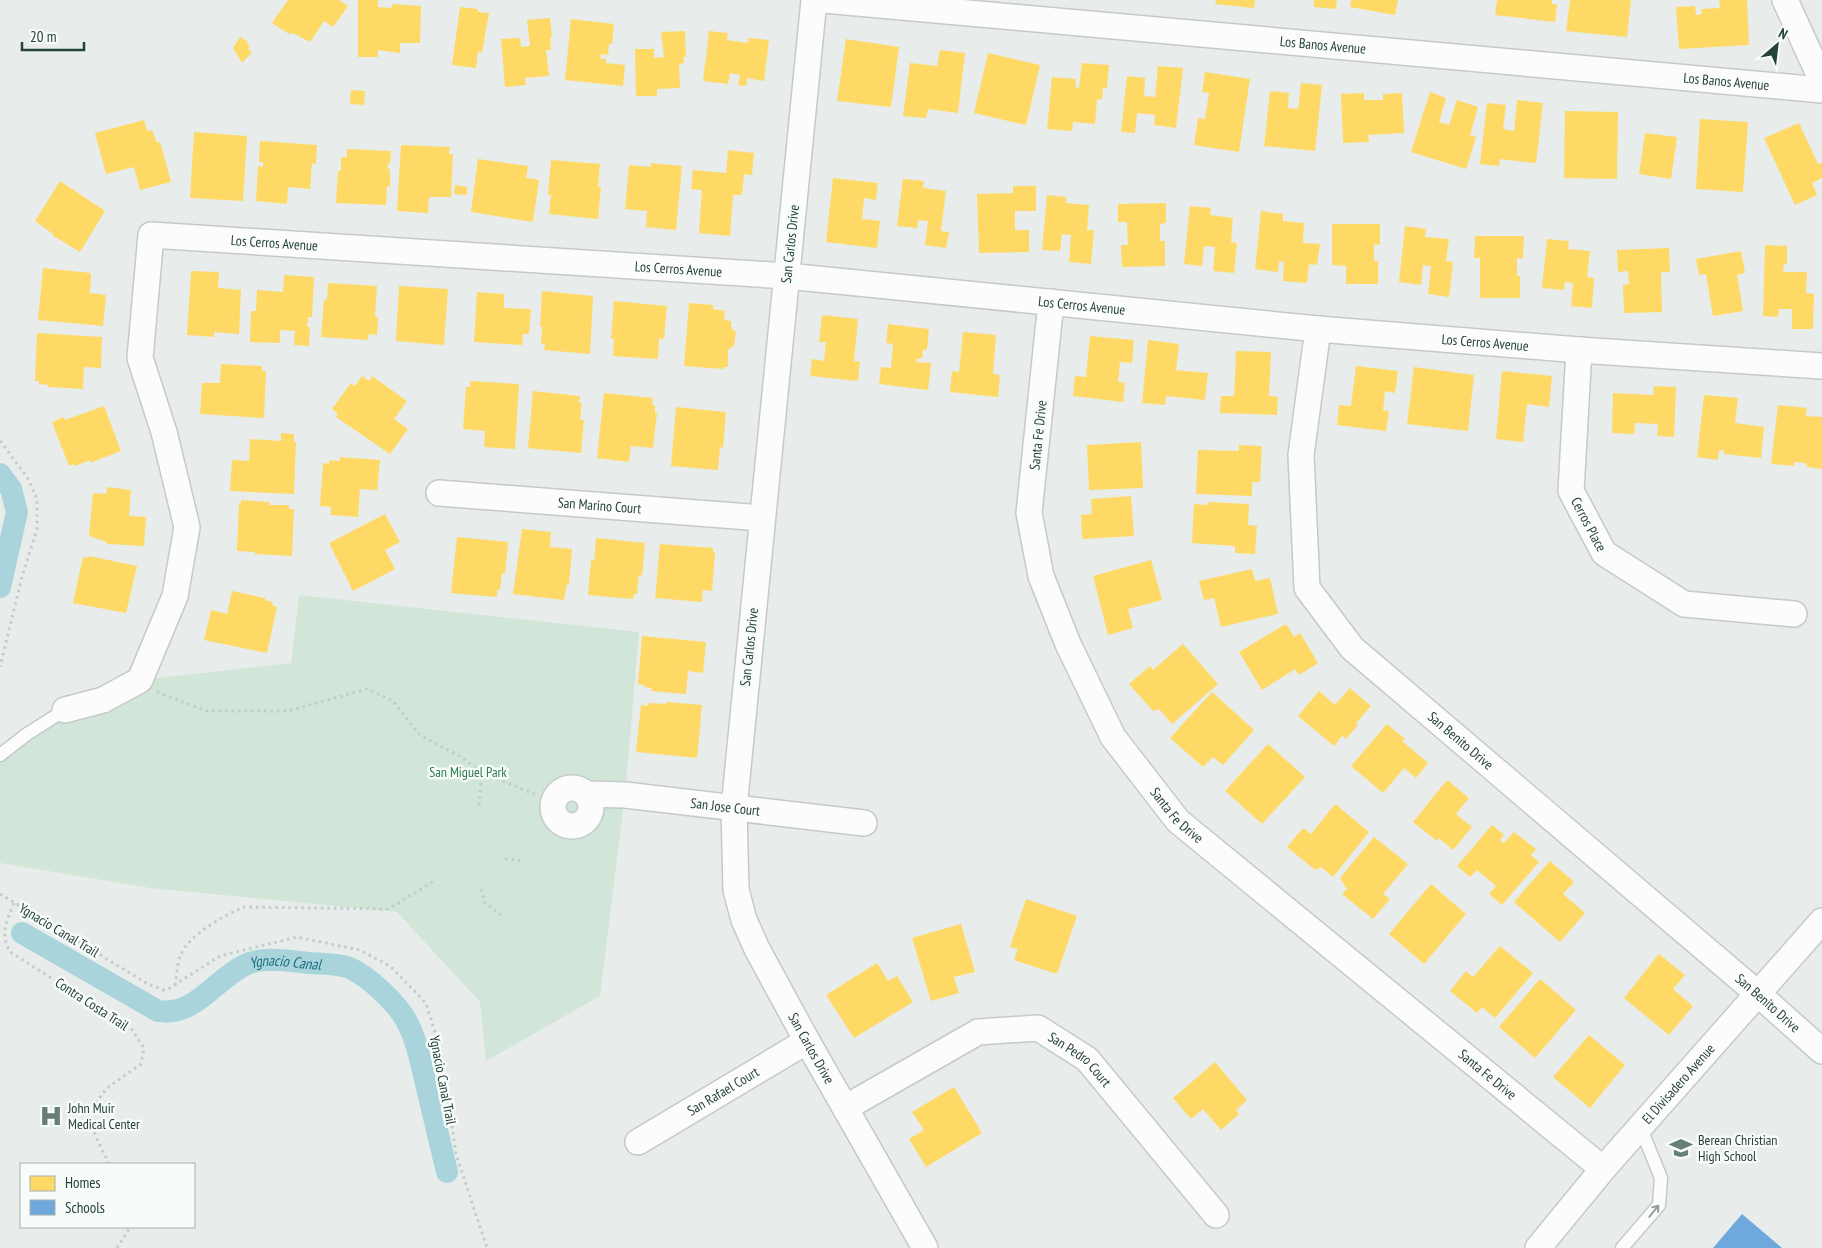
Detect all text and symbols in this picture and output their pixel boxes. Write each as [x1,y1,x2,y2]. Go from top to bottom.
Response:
scale bar [22,20,85,52]
north arrow [1752,20,1802,70]
text: N [1776,24,1791,43]
text: 20 m [30,27,56,46]
street label: Los Banos Avenue [1279,32,1367,58]
street label: Los Banos Avenue [1683,69,1770,94]
street label: San Carlos Drive [777,204,803,284]
street label: Los Cerros Avenue [230,231,319,255]
street label: Los Cerros Avenue [634,257,723,281]
street label: Los Cerros Avenue [1037,292,1126,319]
street label: Los Cerros Avenue [1441,330,1530,355]
street label: Santa Fe Drive [1025,399,1051,471]
street label: San Marino Court [557,493,642,518]
street label: Cerros Place [1567,494,1611,555]
street label: San Carlos Drive [736,607,762,687]
street label: San Benito Drive [1424,708,1497,774]
park label: San Miguel Park [429,763,507,781]
street label: Santa Fe Drive [1146,784,1207,847]
street label: San Jose Court [690,794,761,820]
street label: Ygnacio Canal Trail [16,899,103,961]
water label: Ygnacio Canal [247,950,323,973]
street label: San Benito Drive [1732,970,1804,1036]
street label: Contra Costa Trail [52,974,133,1035]
street label: San Carlos Drive [784,1009,839,1087]
street label: San Pedro Court [1045,1028,1115,1091]
street label: Ygnacio Canal Trail [426,1034,461,1127]
street label: El Divisadero Avenue [1638,1040,1719,1128]
street label: Santa Fe Drive [1455,1045,1521,1104]
street label: San Rafael Court [684,1063,762,1120]
place label: John Muir Medical Center [67,1099,140,1133]
hospital icon: John Muir Medical Center [38,1103,64,1129]
place label: Berean Christian High School [1698,1131,1778,1165]
school or university icon: Berean Christian High School [1668,1135,1694,1161]
legend [20,1163,195,1228]
text: Homes [65,1173,101,1192]
text: Schools [65,1198,105,1217]
one-way arrow [1649,1204,1659,1218]

